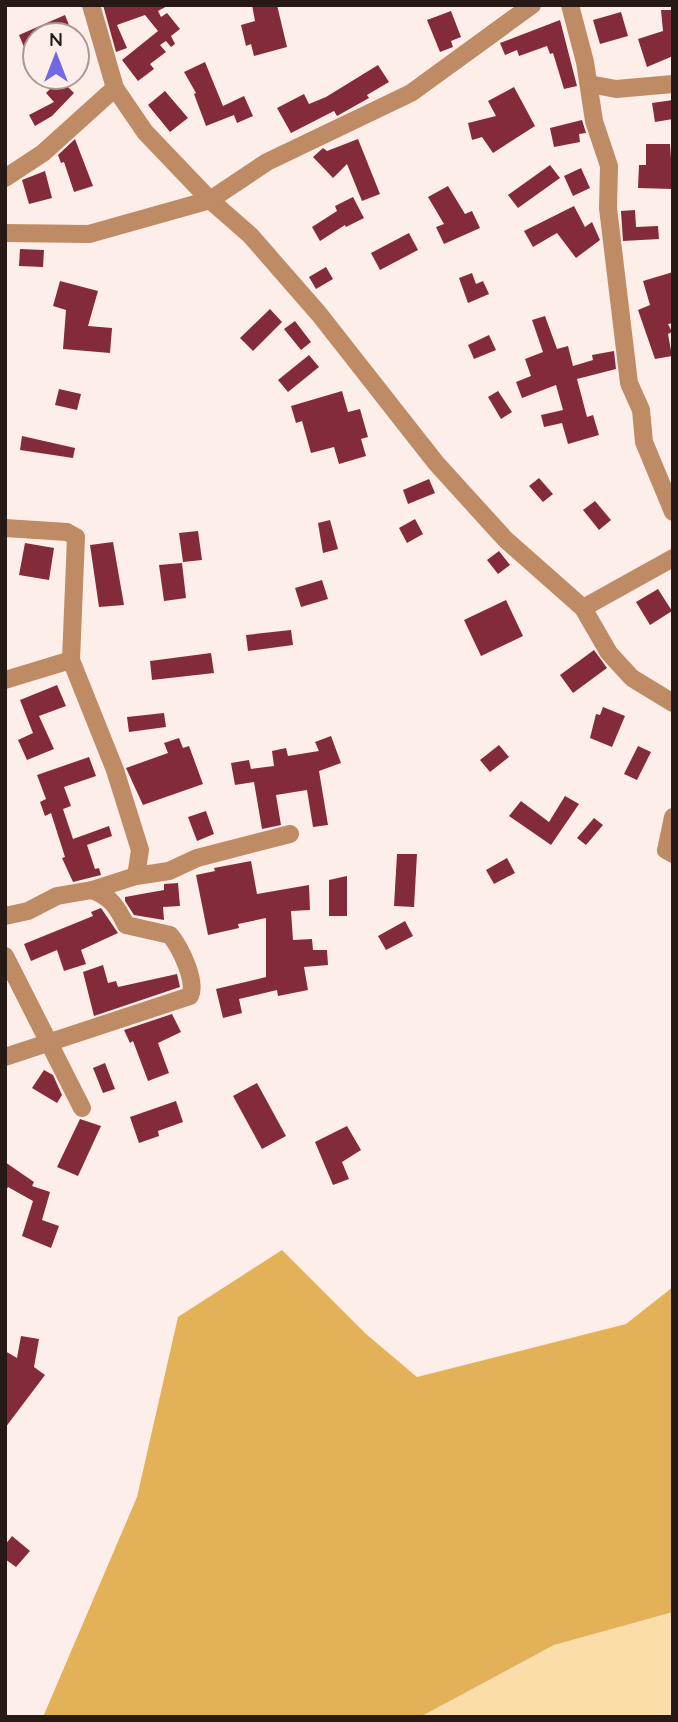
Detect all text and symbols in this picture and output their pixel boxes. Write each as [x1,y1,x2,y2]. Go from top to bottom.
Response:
north arrow [21,21,91,91]
text: N [49,27,63,51]

